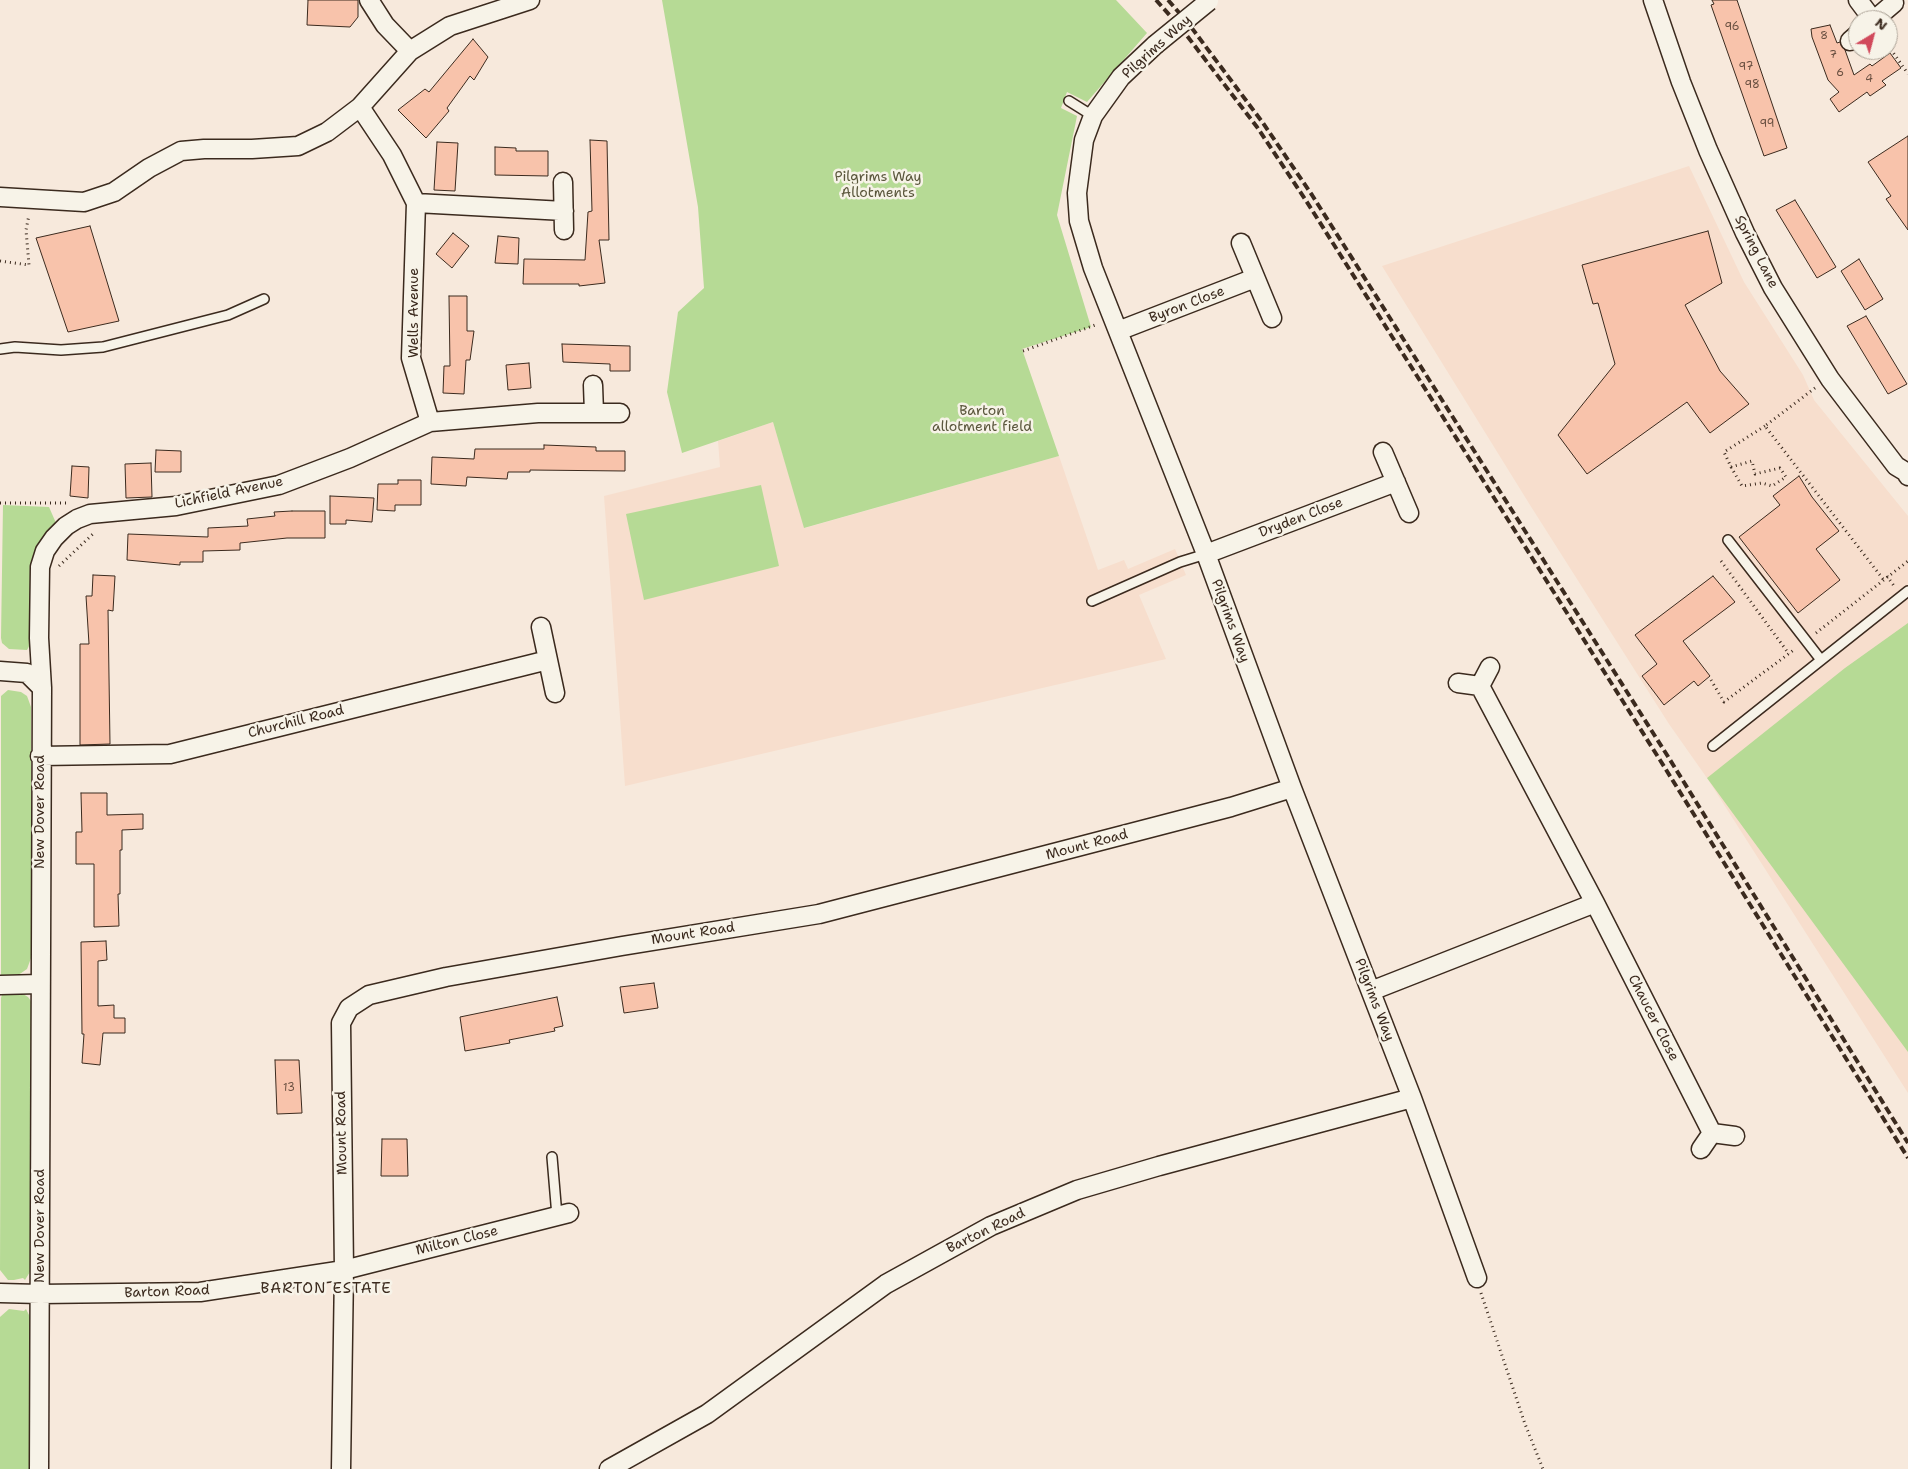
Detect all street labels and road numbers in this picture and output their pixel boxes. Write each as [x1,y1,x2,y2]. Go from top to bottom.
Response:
street label: Pilgrims Way [1119,12,1195,82]
street label: Spring Lane [1730,213,1782,291]
street label: Wells Avenue [406,268,422,358]
street label: Byron Close [1147,283,1227,327]
street label: Lichfield Avenue [173,473,285,513]
street label: Dryden Close [1257,494,1345,542]
street label: Pilgrims Way [1207,577,1253,665]
street label: Churchill Road [246,702,346,742]
street label: New Dover Road [32,755,48,869]
street label: Mount Road [1044,826,1130,864]
street label: Mount Road [650,919,736,949]
street label: Pilgrims Way [1351,956,1397,1044]
street label: Chaucer Close [1624,972,1682,1064]
street label: Mount Road [333,1091,351,1175]
street label: New Dover Road [32,1169,48,1283]
street label: Barton Road [944,1205,1028,1257]
street label: Milton Close [414,1223,500,1259]
street label: Barton Road [124,1282,210,1302]

